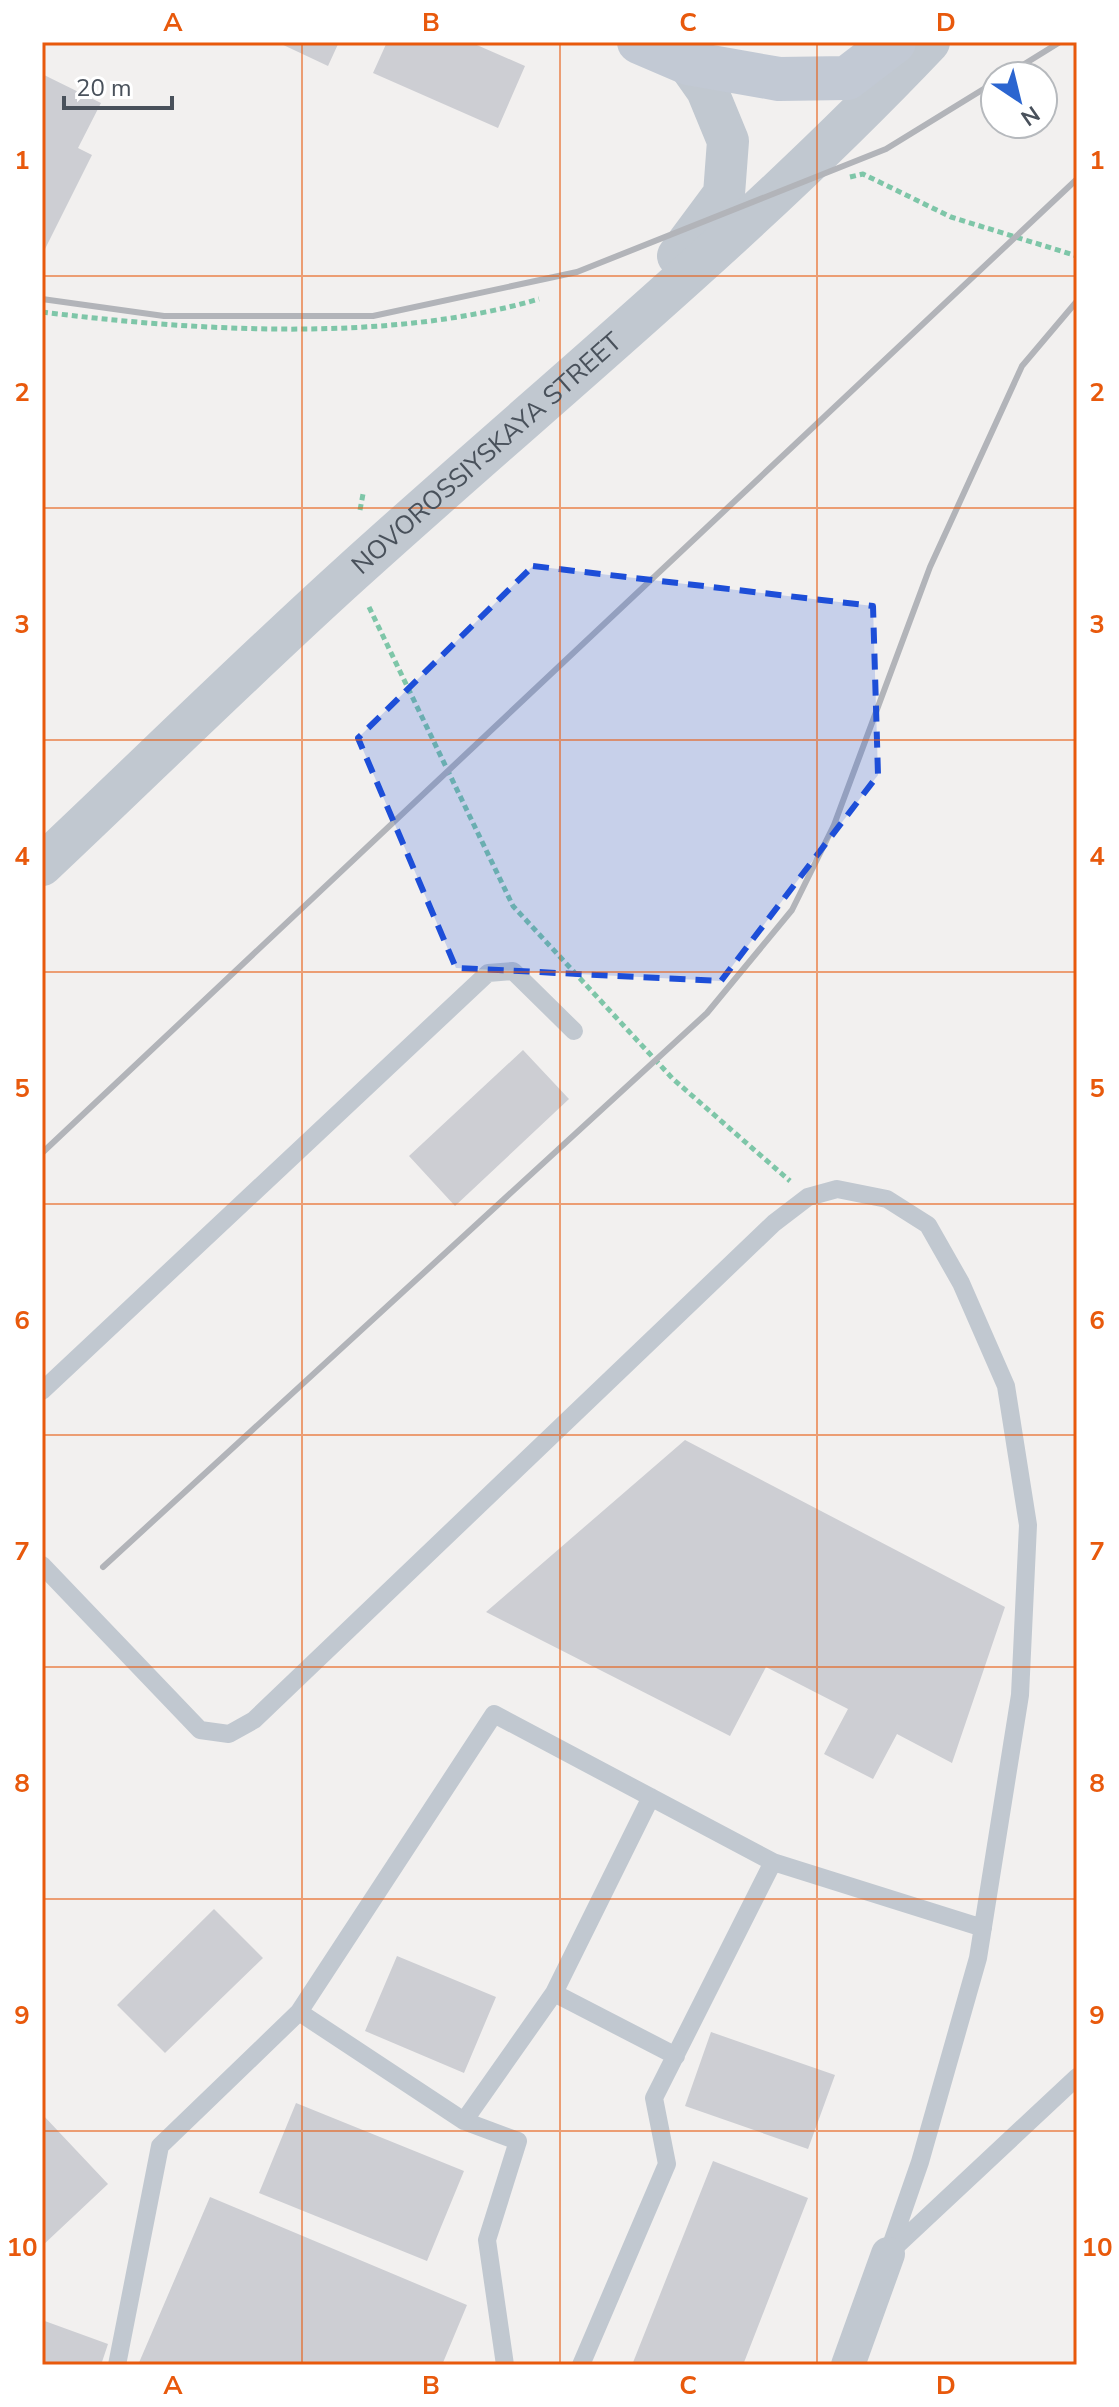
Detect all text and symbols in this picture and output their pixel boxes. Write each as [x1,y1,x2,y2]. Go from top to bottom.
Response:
text: A [163,5,183,40]
text: B [422,5,440,40]
text: C [679,5,697,40]
text: D [936,5,956,40]
scale bar [64,60,172,110]
north arrow [979,60,1059,140]
text: 20 m [76,72,132,104]
text: N [1015,99,1045,133]
text: 1 [14,143,30,178]
text: 1 [1089,143,1105,178]
street label: NOVOROSSIYSKAYA STREET [344,324,629,582]
text: 2 [14,375,30,410]
text: 2 [1089,375,1105,410]
text: 3 [14,607,30,642]
text: 3 [1089,607,1105,642]
text: 4 [14,839,30,874]
text: 4 [1089,839,1105,874]
text: 5 [14,1071,30,1106]
text: 5 [1089,1071,1105,1106]
text: 6 [14,1303,30,1338]
text: 6 [1089,1303,1105,1338]
text: 7 [14,1534,30,1569]
text: 7 [1089,1534,1105,1569]
text: 8 [14,1766,30,1801]
text: 8 [1089,1766,1105,1801]
text: 9 [14,1998,30,2033]
text: 9 [1089,1998,1105,2033]
text: 10 [6,2230,38,2265]
text: 10 [1081,2230,1113,2265]
text: A [163,2368,183,2403]
text: B [422,2368,440,2403]
text: C [679,2368,697,2403]
text: D [936,2368,956,2403]

